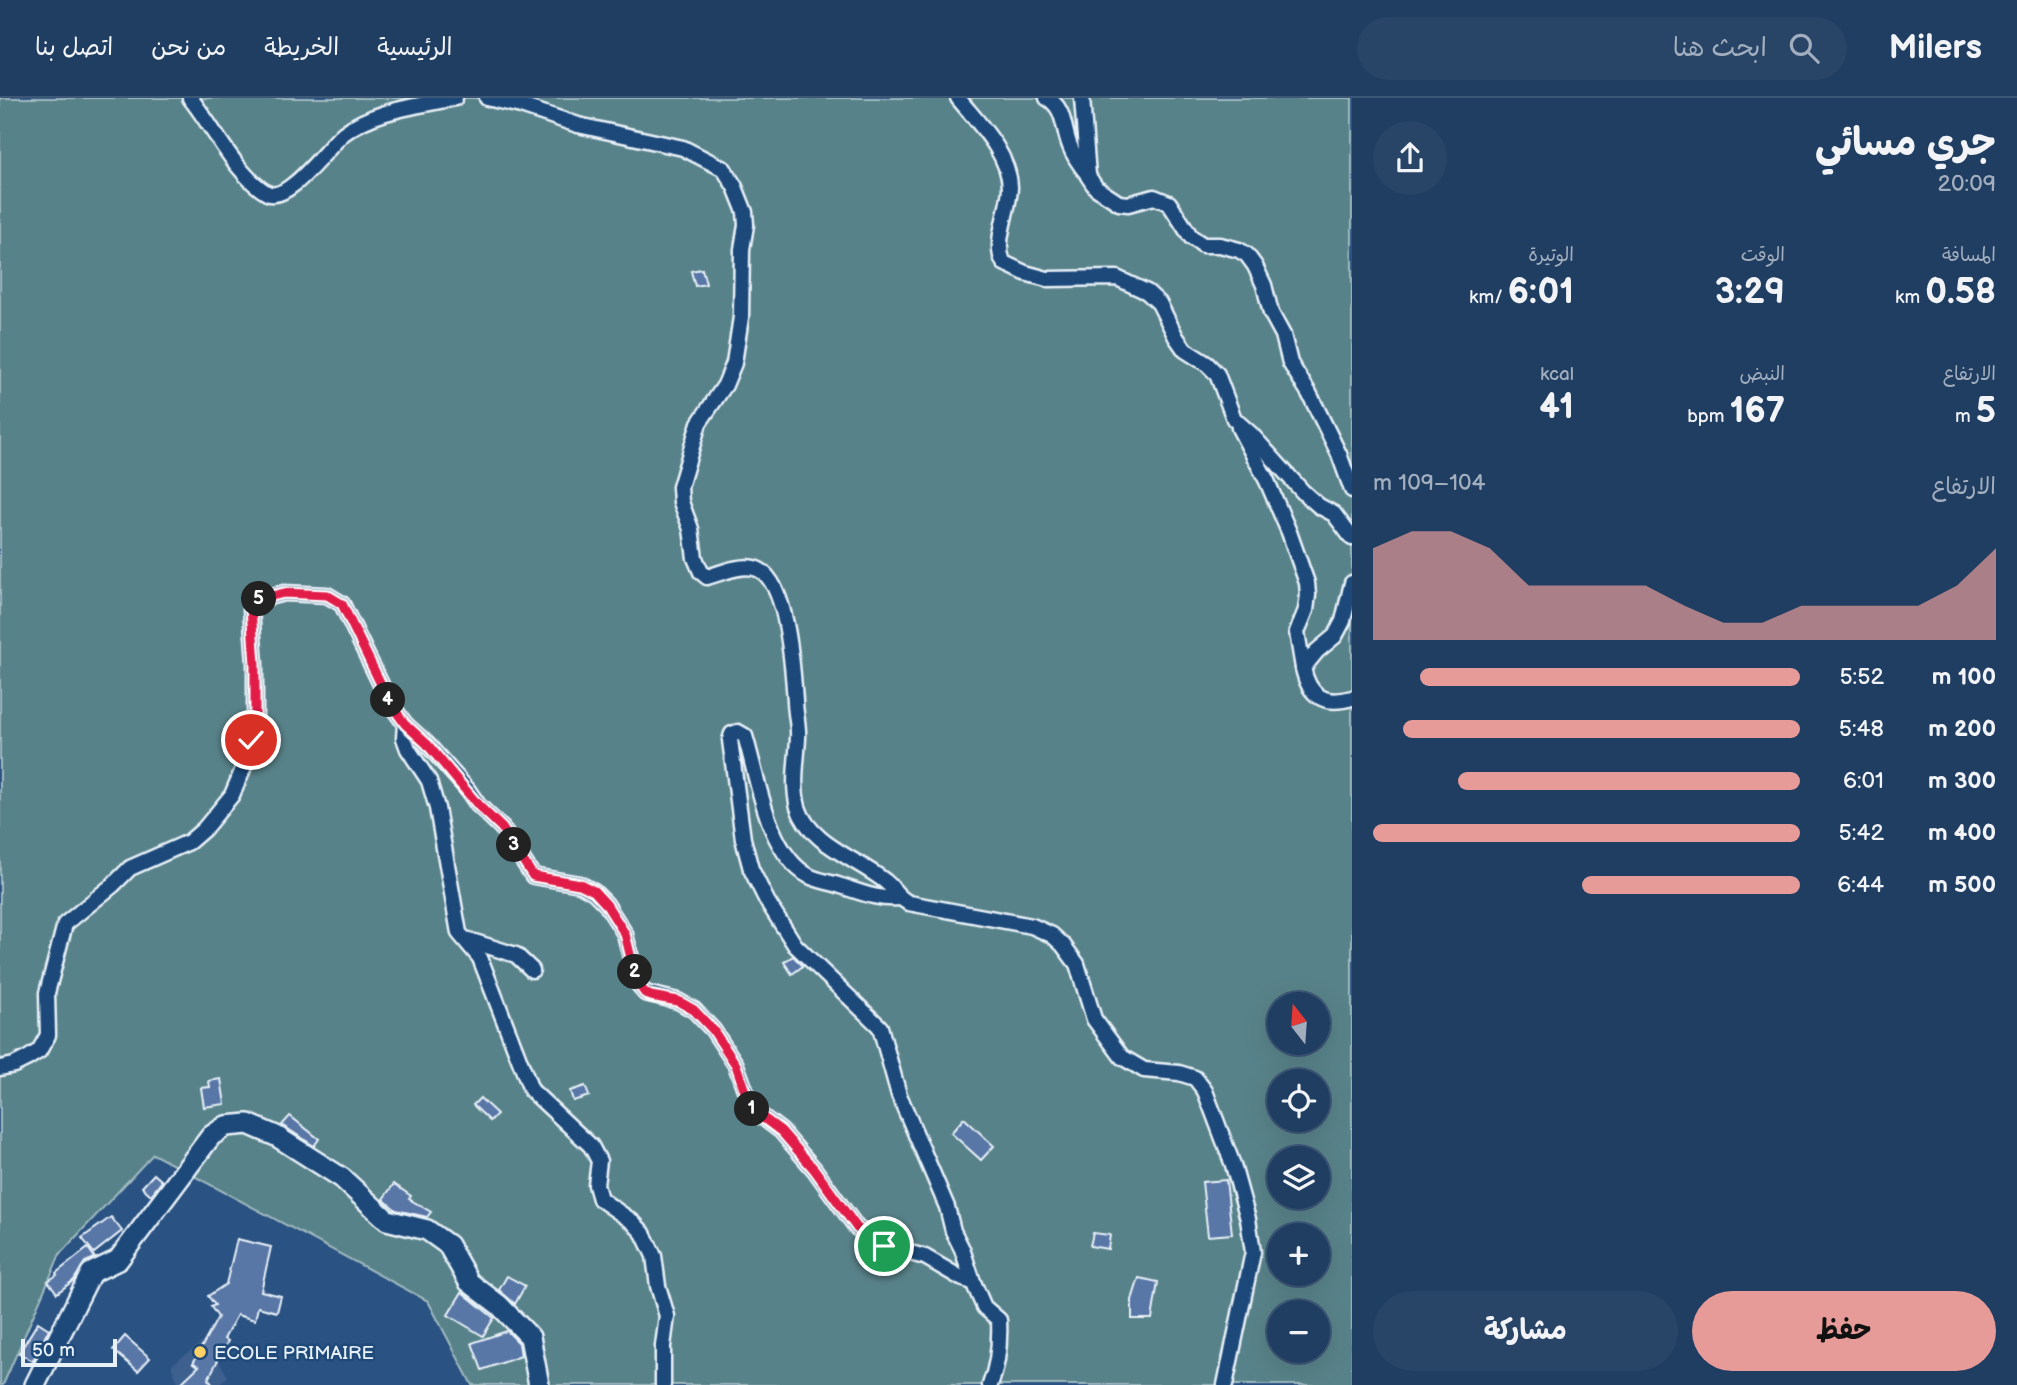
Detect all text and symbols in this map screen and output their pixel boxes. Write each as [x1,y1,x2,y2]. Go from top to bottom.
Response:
search box [1357,17,1847,80]
text: Milers [1889,28,1982,68]
icon: search [1785,29,1823,67]
text: اتصل بنا [35,33,113,62]
text: من نحن [151,33,226,62]
text: الخريطة [264,33,339,62]
text: الرئيسية [377,33,453,62]
text: ابحث هنا [1673,33,1767,64]
button: share [1373,121,1447,195]
text: جري مسائي [1815,121,1996,166]
text: 20:09 [1937,170,1996,198]
text: الوتيرة [1528,244,1574,267]
text: الوقت [1741,244,1785,267]
text: المسافة [1942,244,1996,267]
text: 6:01 [1508,271,1574,314]
text: 3:29 [1715,271,1785,314]
text: 0.58 [1925,271,1996,314]
text: /km [1469,286,1508,309]
text: km [1895,286,1925,309]
text: kcal [1540,363,1574,386]
text: النبض [1740,363,1785,386]
text: الارتفاع [1943,363,1996,386]
text: 41 [1539,386,1574,429]
text: 167 [1730,390,1785,433]
text: 5 [1976,390,1996,433]
text: bpm [1687,405,1730,428]
text: m [1955,405,1976,428]
text: 104–109 m [1373,469,1486,497]
text: الارتفاع [1932,473,1996,501]
pin: 5 [242,582,276,616]
text: 5 [253,587,264,610]
text: 5:52 [1839,663,1884,691]
text: 100 m [1932,663,1996,691]
pin: 4 [370,682,406,718]
text: 4 [382,688,393,711]
pin [221,710,281,770]
text: 5:48 [1839,715,1884,743]
text: 200 m [1928,715,1996,743]
icon: check [232,721,270,759]
text: 6:01 [1843,767,1884,795]
text: 300 m [1928,767,1996,795]
text: 5:42 [1839,819,1884,847]
text: 400 m [1928,819,1996,847]
pin: 3 [496,828,532,862]
text: 3 [508,833,519,856]
text: 6:44 [1837,871,1884,899]
text: 500 m [1928,871,1996,899]
pin: 2 [618,954,652,990]
text: 2 [629,960,640,983]
north arrow [1267,992,1330,1055]
map controls [1267,992,1330,1363]
button: locate [1267,1069,1330,1132]
pin: 1 [734,1091,770,1126]
text: 1 [748,1097,756,1120]
button: layers [1267,1146,1330,1209]
pin [854,1216,914,1276]
button: + [1267,1223,1330,1286]
icon: arrive [865,1227,903,1265]
button: مشاركة [1373,1291,1678,1371]
button: حفظ [1692,1291,1996,1371]
button: − [1267,1300,1330,1363]
scale bar [21,1336,117,1368]
text: 50 m [32,1339,75,1362]
place label: ECOLE PRIMAIRE [214,1342,374,1365]
marker: ECOLE PRIMAIRE [192,1344,208,1360]

